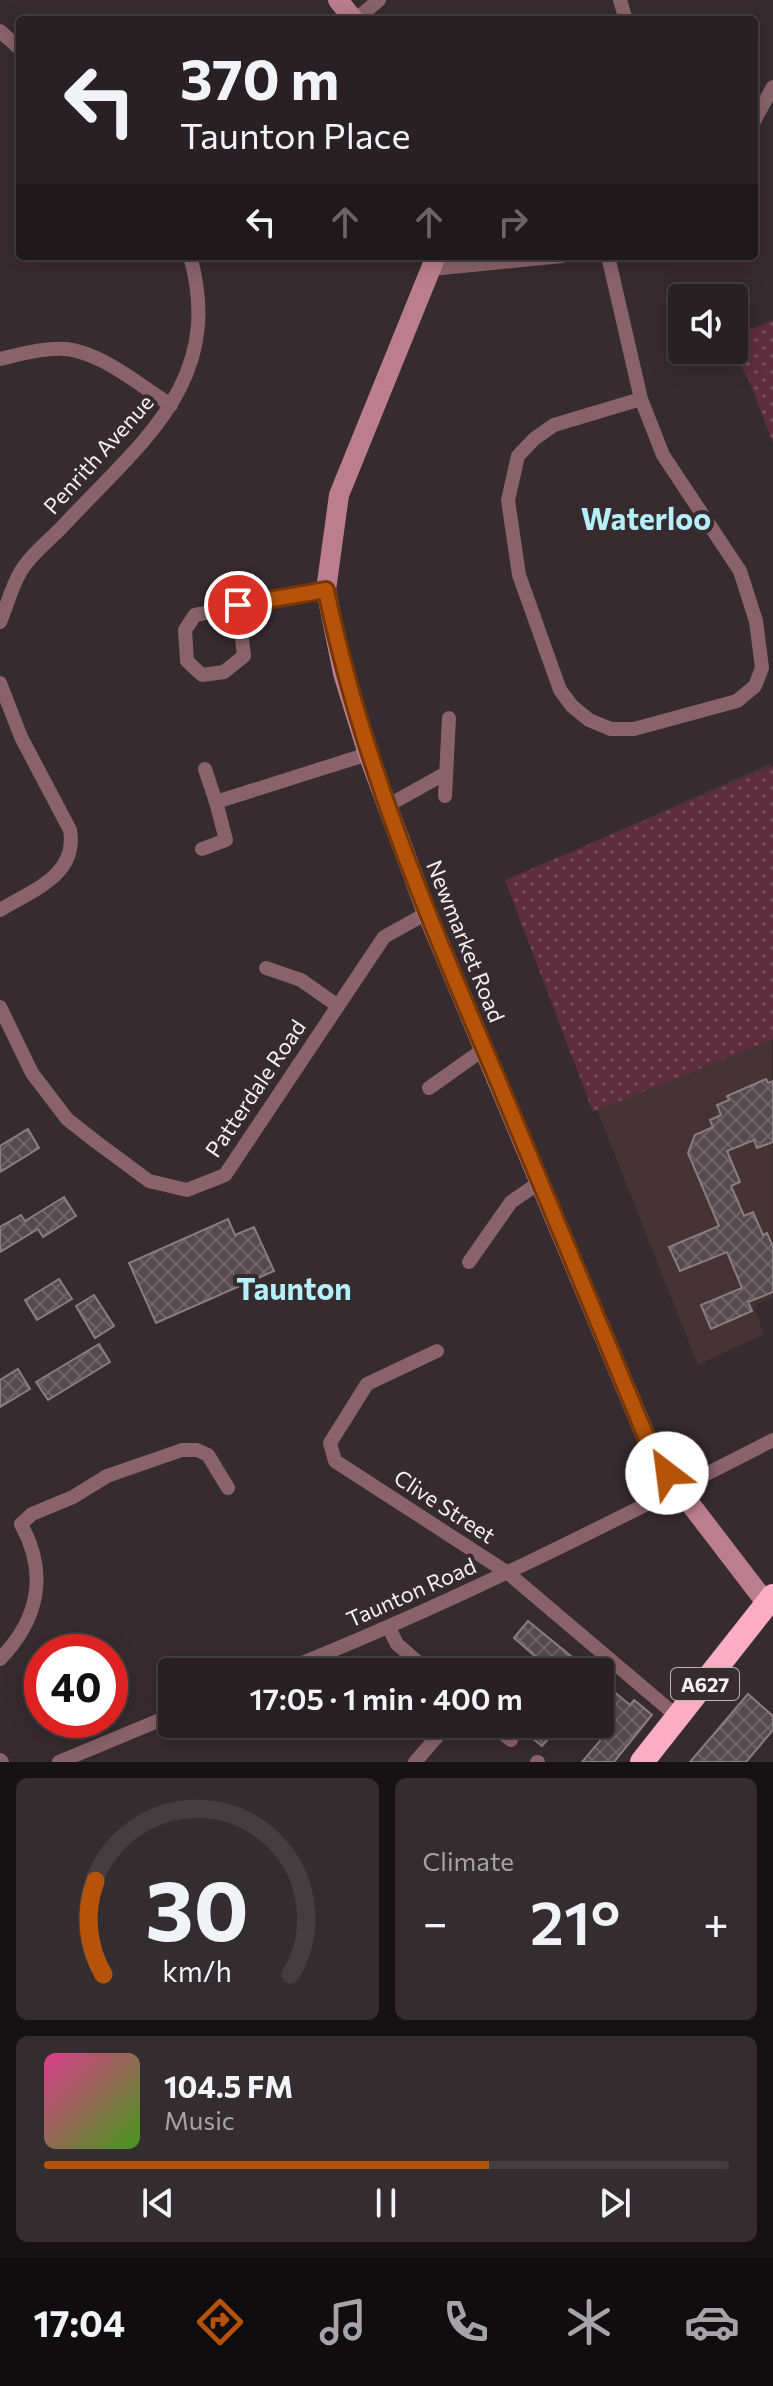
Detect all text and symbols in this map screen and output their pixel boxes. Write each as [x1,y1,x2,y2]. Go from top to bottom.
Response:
text: 370 m [180,43,339,112]
icon: left [48,48,152,152]
text: Taunton Place [180,112,410,156]
icon: left [239,200,283,244]
icon: ahead [323,200,367,244]
icon: ahead [407,200,451,244]
icon: right [491,200,535,244]
map controls [668,284,748,364]
button: sound [668,284,748,364]
street label: Penrith Avenue [37,389,159,519]
district label: Waterloo [581,499,711,536]
pin [204,571,272,639]
icon: arrive [216,583,260,627]
street label: Newmarket Road [421,856,511,1026]
street label: Patterdale Road [199,1014,311,1162]
district label: Taunton [236,1269,352,1306]
position arrow [625,1431,709,1515]
street label: Clive Street [389,1463,501,1549]
street label: Taunton Road [342,1551,480,1633]
speed limit sign: 40 [24,1634,128,1738]
road number: A627 [671,1668,739,1700]
text: 17:05 · 1 min · 400 m [249,1679,523,1716]
text: Climate [423,1845,514,1876]
text: 30 [145,1856,249,1958]
text: 21° [530,1884,621,1957]
text: − [423,1894,448,1948]
text: + [703,1894,729,1948]
text: km/h [162,1953,232,1988]
text: 104.5 FM [164,2067,293,2104]
text: Music [164,2104,235,2135]
icon: previous [136,2181,180,2225]
icon: pause [364,2181,408,2225]
icon: next [593,2181,637,2225]
icon: directions [192,2294,248,2350]
icon: music [315,2294,371,2350]
icon: phone [438,2294,494,2350]
icon: climate [561,2294,617,2350]
icon: car [684,2294,740,2350]
text: 17:04 [33,2300,125,2344]

